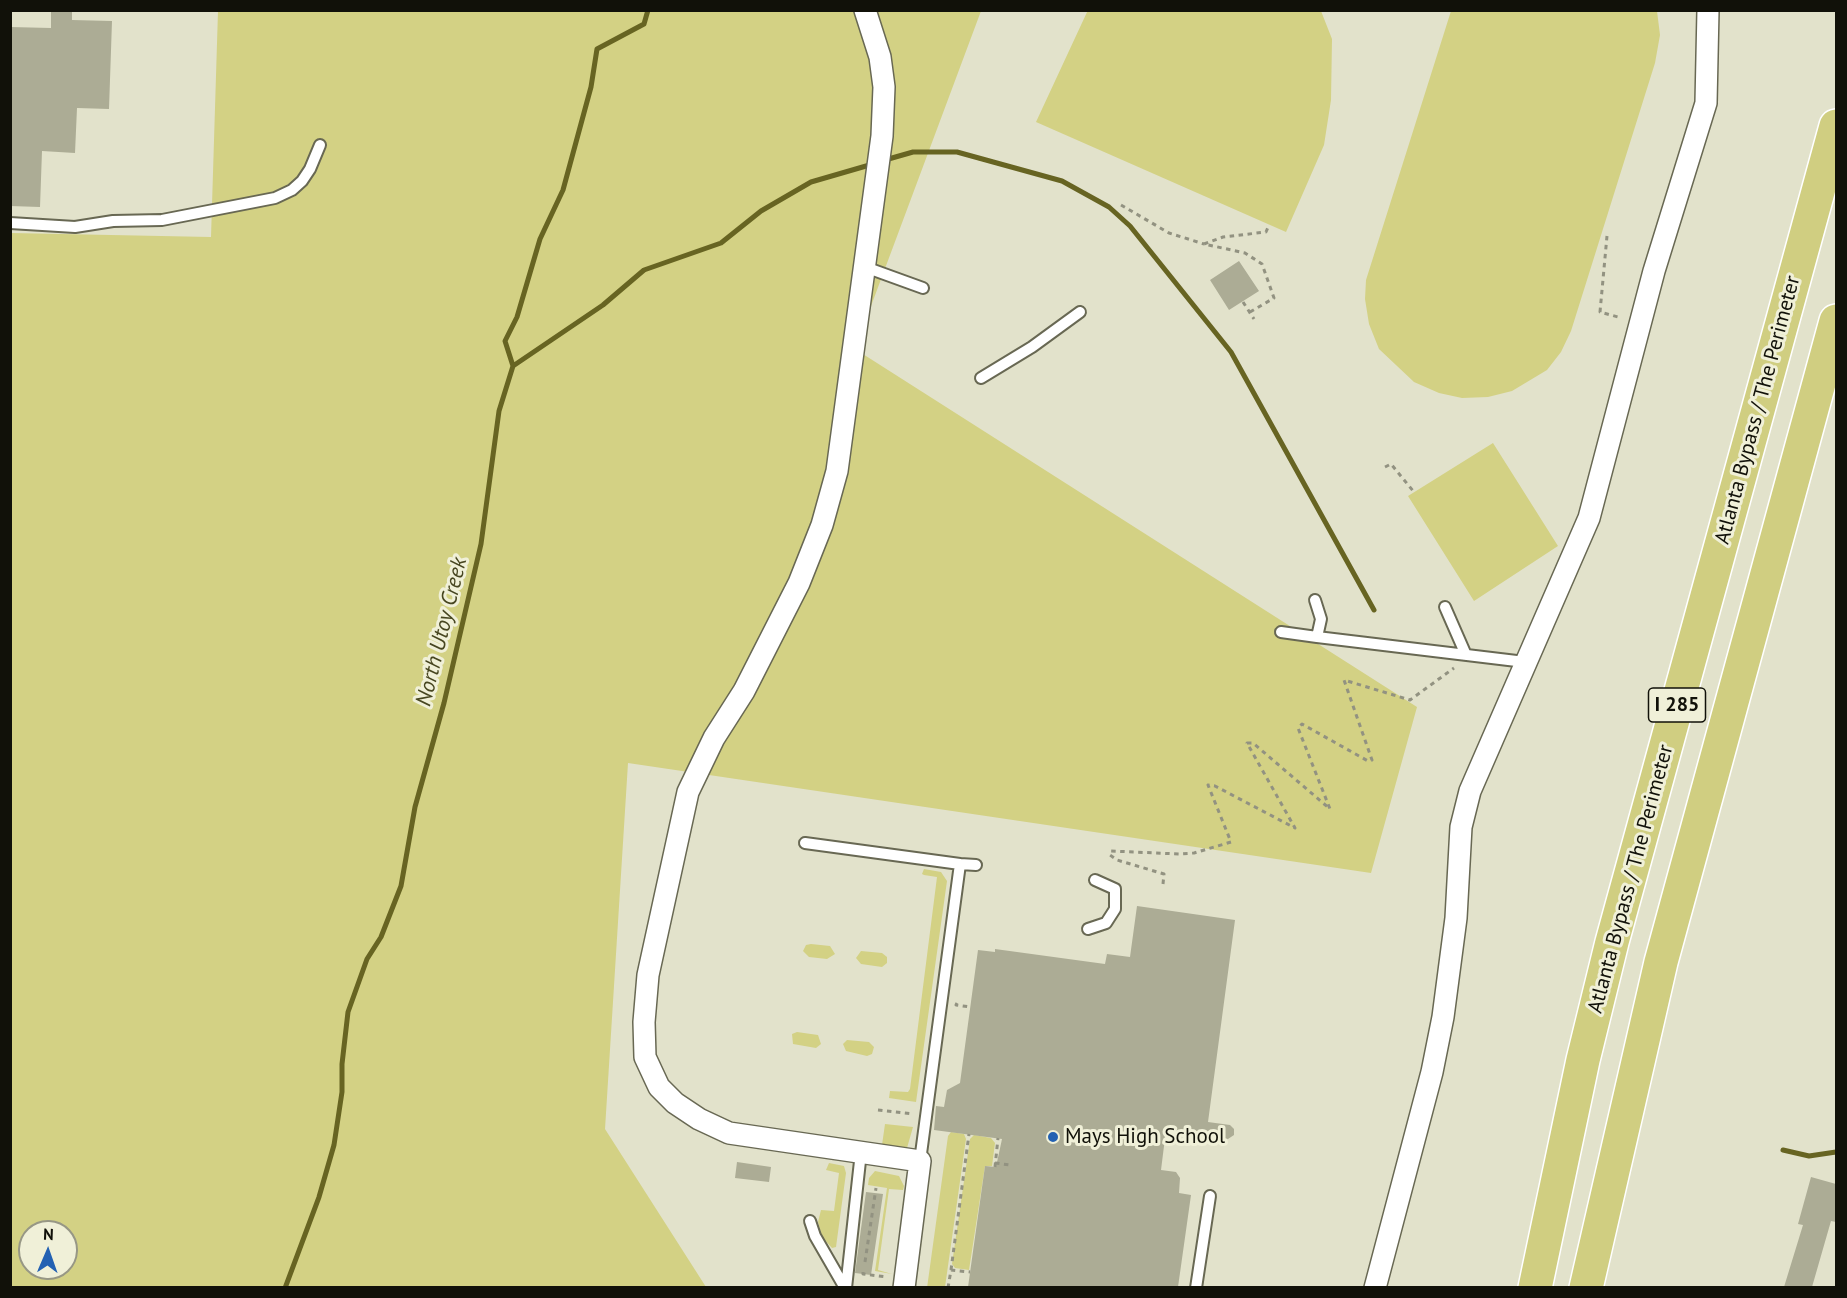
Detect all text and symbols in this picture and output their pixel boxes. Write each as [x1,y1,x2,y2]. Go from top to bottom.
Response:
street label: Atlanta Bypass / The Perimeter [1710,273,1806,547]
water label: North Utoy Creek [411,555,473,709]
road number: I 285 [1648,688,1706,722]
street label: Atlanta Bypass / The Perimeter [1583,742,1679,1016]
place label: Mays High School [1065,1124,1225,1150]
marker: Mays High School [1046,1130,1060,1144]
north arrow [18,1220,78,1280]
text: N [43,1224,54,1244]

